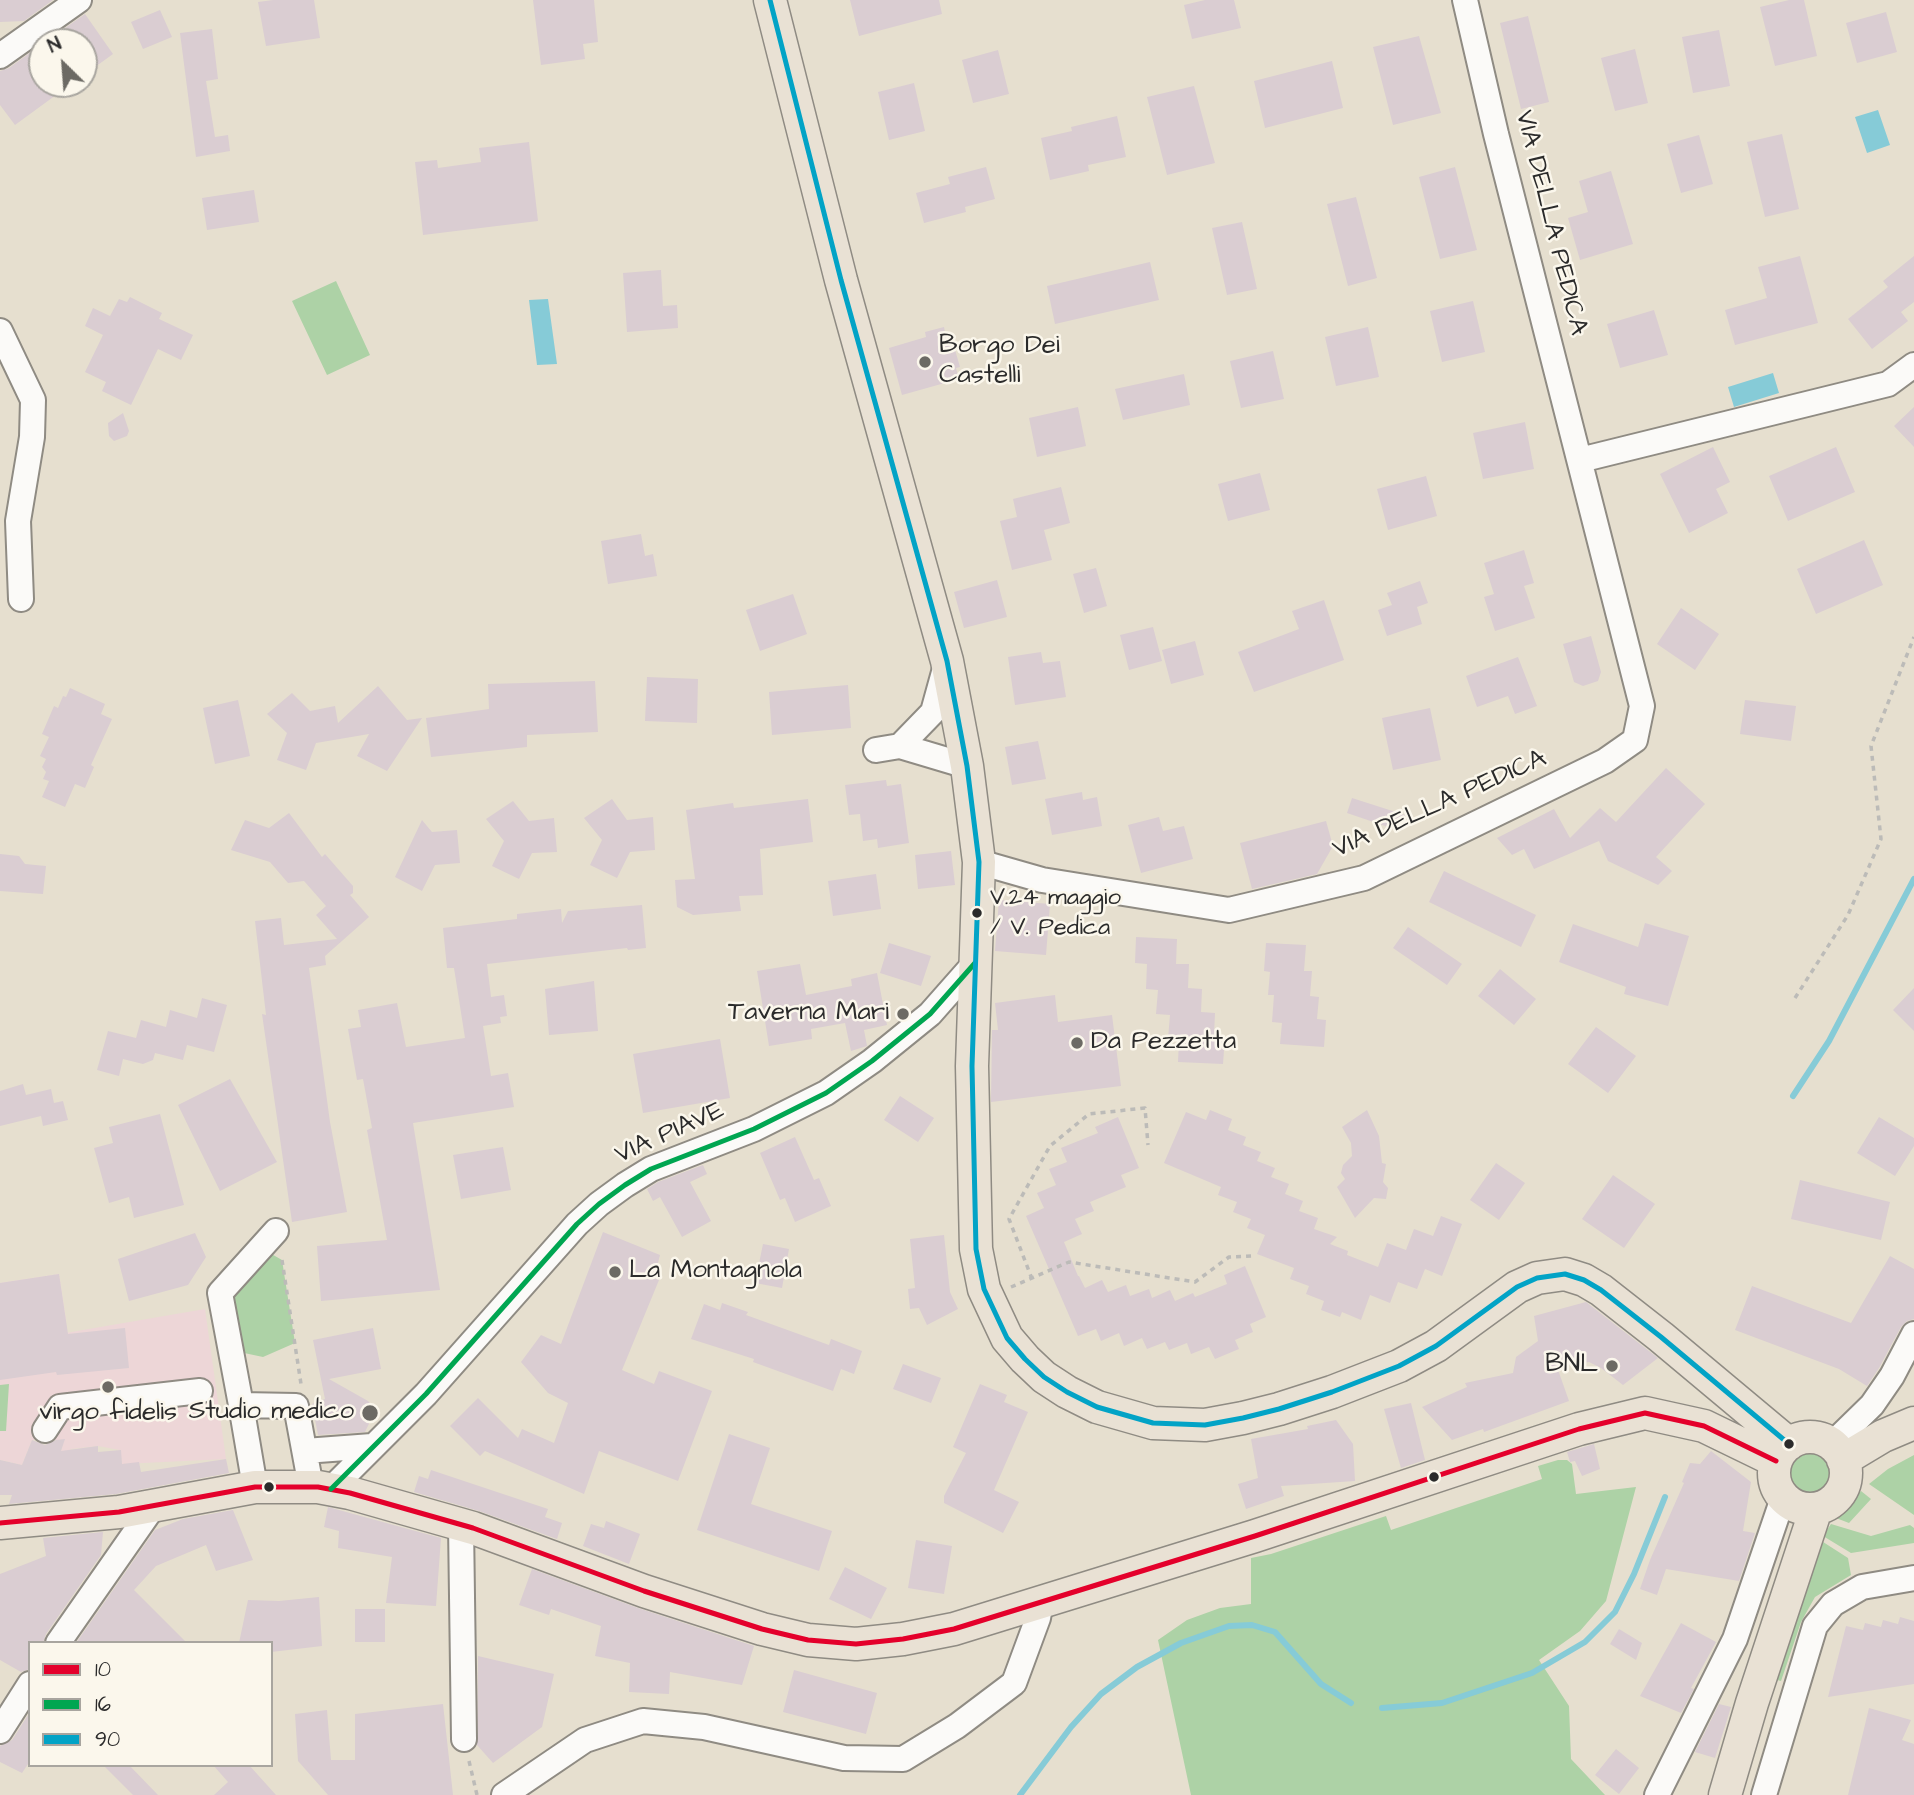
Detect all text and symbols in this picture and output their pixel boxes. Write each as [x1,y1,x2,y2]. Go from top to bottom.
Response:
north arrow [28,28,98,98]
text: N [44,31,66,60]
street label: VIA DELLA PEDICA [1507,107,1593,339]
place label: Borgo Dei Castelli [939,331,1060,392]
marker: Borgo Dei Castelli [917,354,933,370]
street label: VIA DELLA PEDICA [1328,744,1552,866]
place label: V.24 maggio / V. Pedica [990,885,1121,941]
marker: V.24 maggio / V. Pedica [970,906,984,920]
place label: Taverna Mari [728,998,889,1030]
marker: Taverna Mari [895,1006,911,1022]
place label: Da Pezzetta [1091,1027,1236,1059]
marker: Da Pezzetta [1069,1035,1085,1051]
street label: VIA PIAVE [611,1096,729,1172]
place label: La Montagnola [629,1256,802,1288]
marker: La Montagnola [607,1264,623,1280]
place label: BNL [1545,1350,1598,1382]
marker: BNL [1604,1358,1620,1374]
marker: virgo fidelis [100,1379,116,1395]
place label: Studio medico [189,1397,354,1429]
place label: virgo fidelis [39,1398,177,1430]
marker: Studio medico [360,1403,380,1423]
unlabelled marker [1782,1437,1796,1451]
unlabelled marker [1427,1470,1441,1484]
unlabelled marker [262,1480,276,1494]
legend [28,1641,273,1767]
text: 10 [95,1655,111,1684]
text: 16 [95,1690,111,1719]
text: 90 [95,1725,120,1754]

